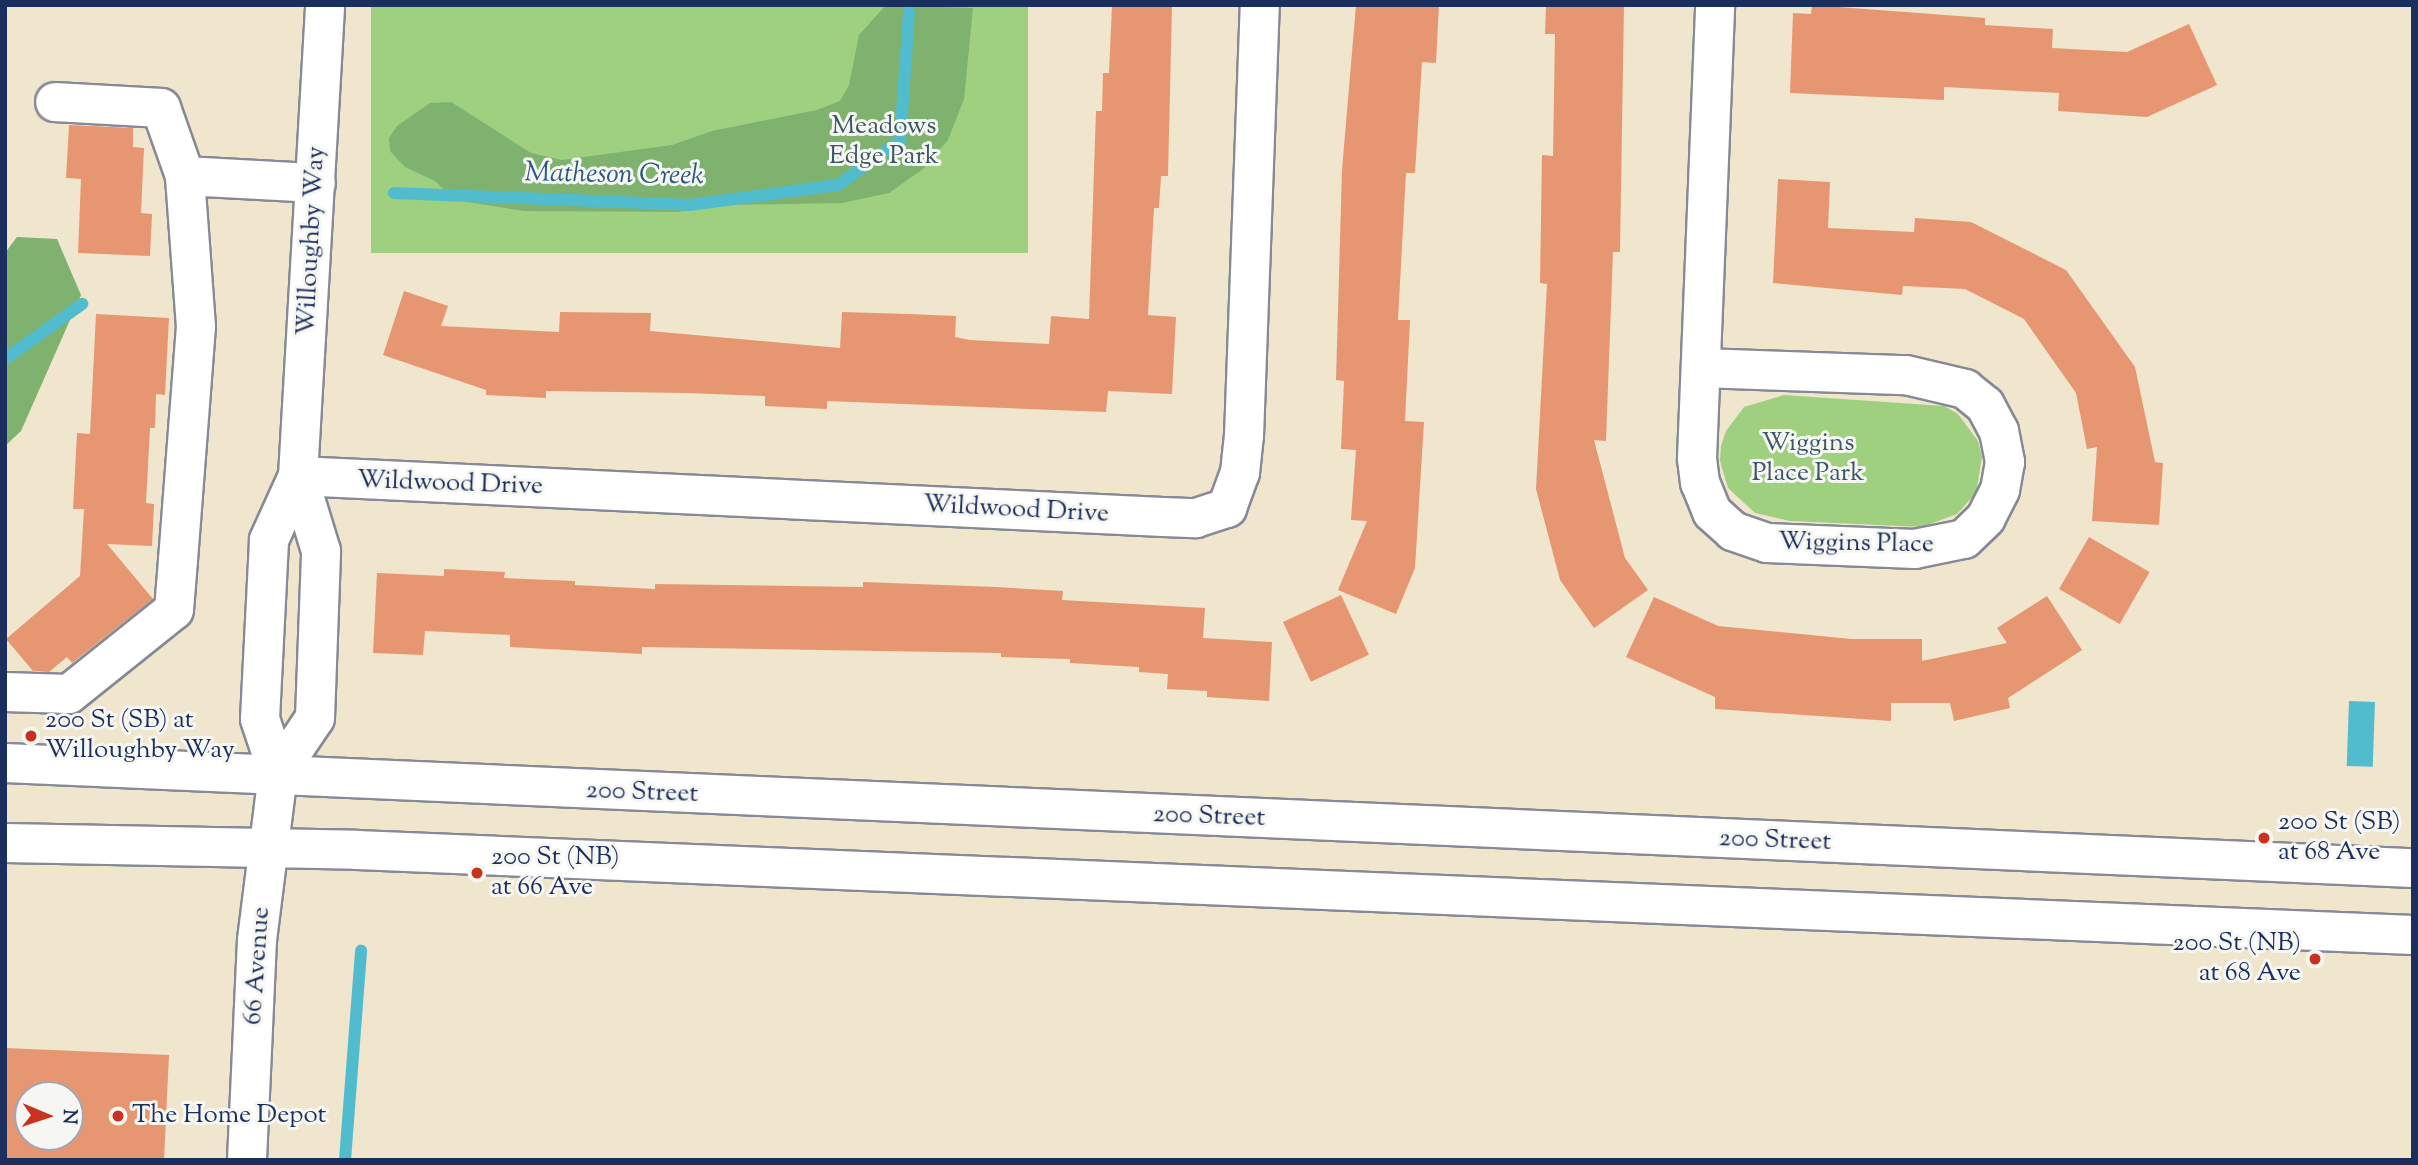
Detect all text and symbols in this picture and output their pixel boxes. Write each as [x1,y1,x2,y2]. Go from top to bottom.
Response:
park label: Meadows Edge Park [829,111,939,172]
street label: Willoughby Way [291,145,333,337]
water label: Matheson Creek [524,157,704,193]
park label: Wiggins Place Park [1752,428,1864,490]
street label: Wildwood Drive [356,465,544,503]
street label: Wildwood Drive [922,490,1110,530]
street label: Wiggins Place [1778,527,1934,561]
place label: 200 St (SB) at Willoughby Way [45,705,235,766]
marker: 200 St (SB) at Willoughby Way [23,728,39,744]
street label: 200 Street [585,775,699,811]
street label: 200 Street [1152,799,1266,835]
place label: 200 St (SB) at 68 Ave [2278,807,2400,868]
street label: 200 Street [1718,823,1832,859]
marker: 200 St (SB) at 68 Ave [2256,830,2272,846]
place label: 200 St (NB) at 66 Ave [491,842,619,903]
marker: 200 St (NB) at 66 Ave [469,865,485,881]
street label: 66 Avenue [238,906,278,1026]
place label: 200 St (NB) at 68 Ave [2173,928,2301,990]
marker: 200 St (NB) at 68 Ave [2307,951,2323,967]
north arrow [14,1081,84,1151]
place label: The Home Depot [132,1100,326,1132]
marker: The Home Depot [110,1108,126,1124]
text: N [55,1109,82,1125]

